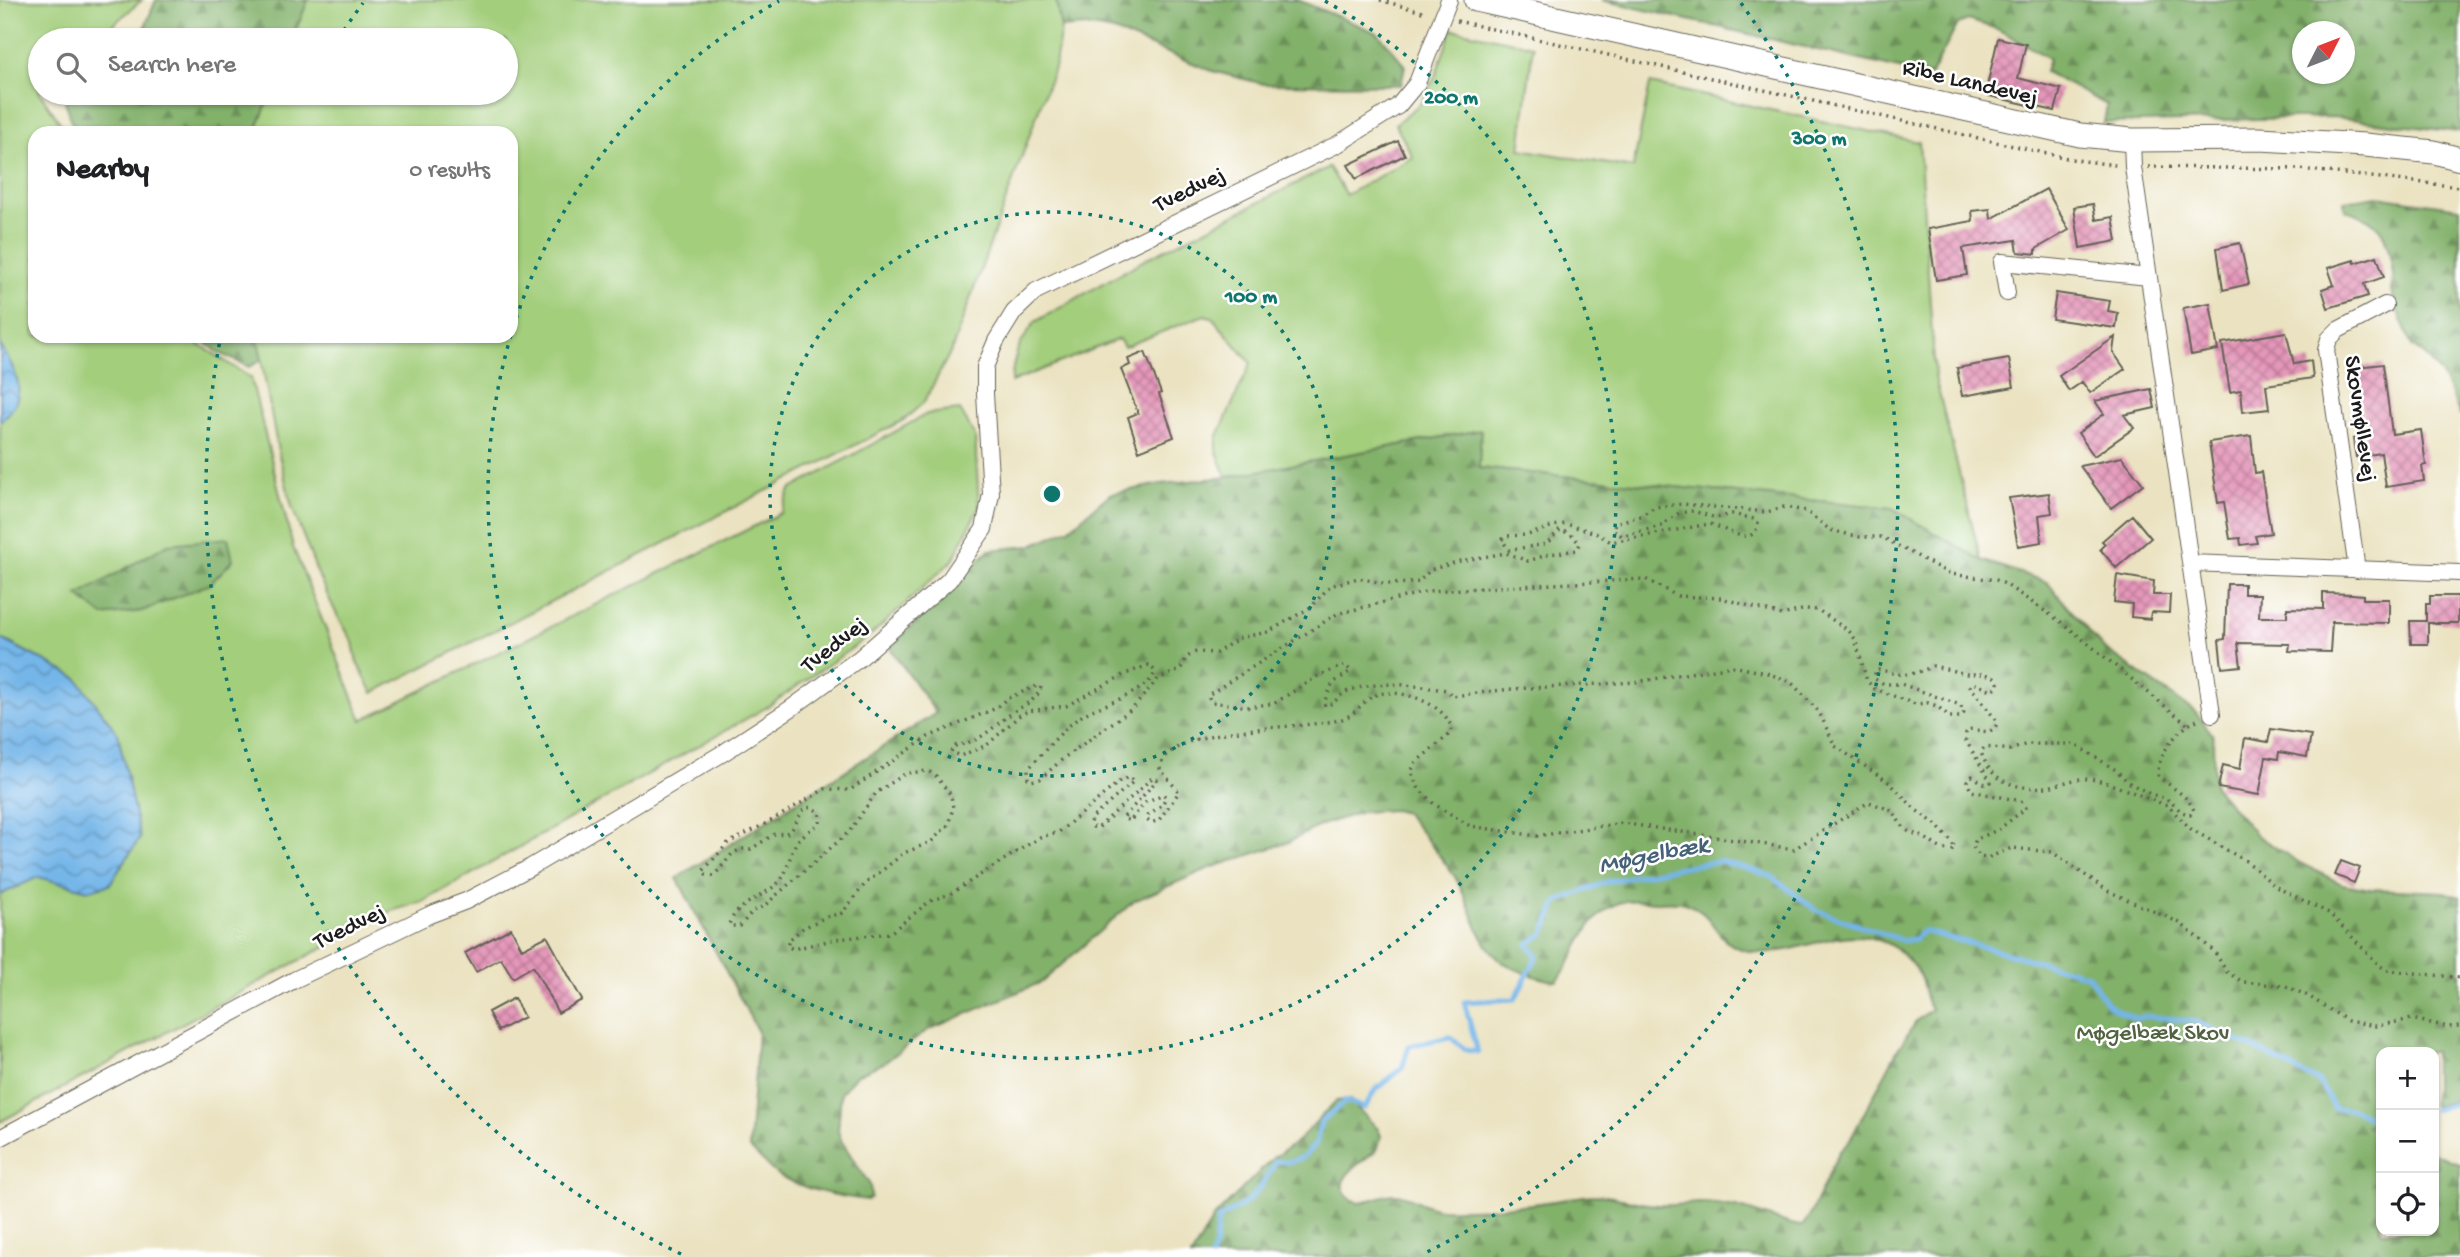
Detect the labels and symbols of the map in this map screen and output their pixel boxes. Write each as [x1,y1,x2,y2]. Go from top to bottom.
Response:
north arrow [2292,21,2355,84]
street label: Ribe Landevej [1899,54,2041,114]
text: 200 m [1424,87,1478,112]
text: 300 m [1791,128,1846,153]
street label: Tvedvej [1148,161,1231,222]
text: 100 m [1224,286,1277,311]
street label: Skovmøllevej [2336,354,2382,484]
centre of rings [1040,482,1064,506]
street label: Tvedvej [794,611,874,682]
water label: Møgelbæk [1597,831,1714,883]
street label: Tvedvej [308,898,391,959]
park label: Møgelbæk Skov [2077,1020,2229,1049]

